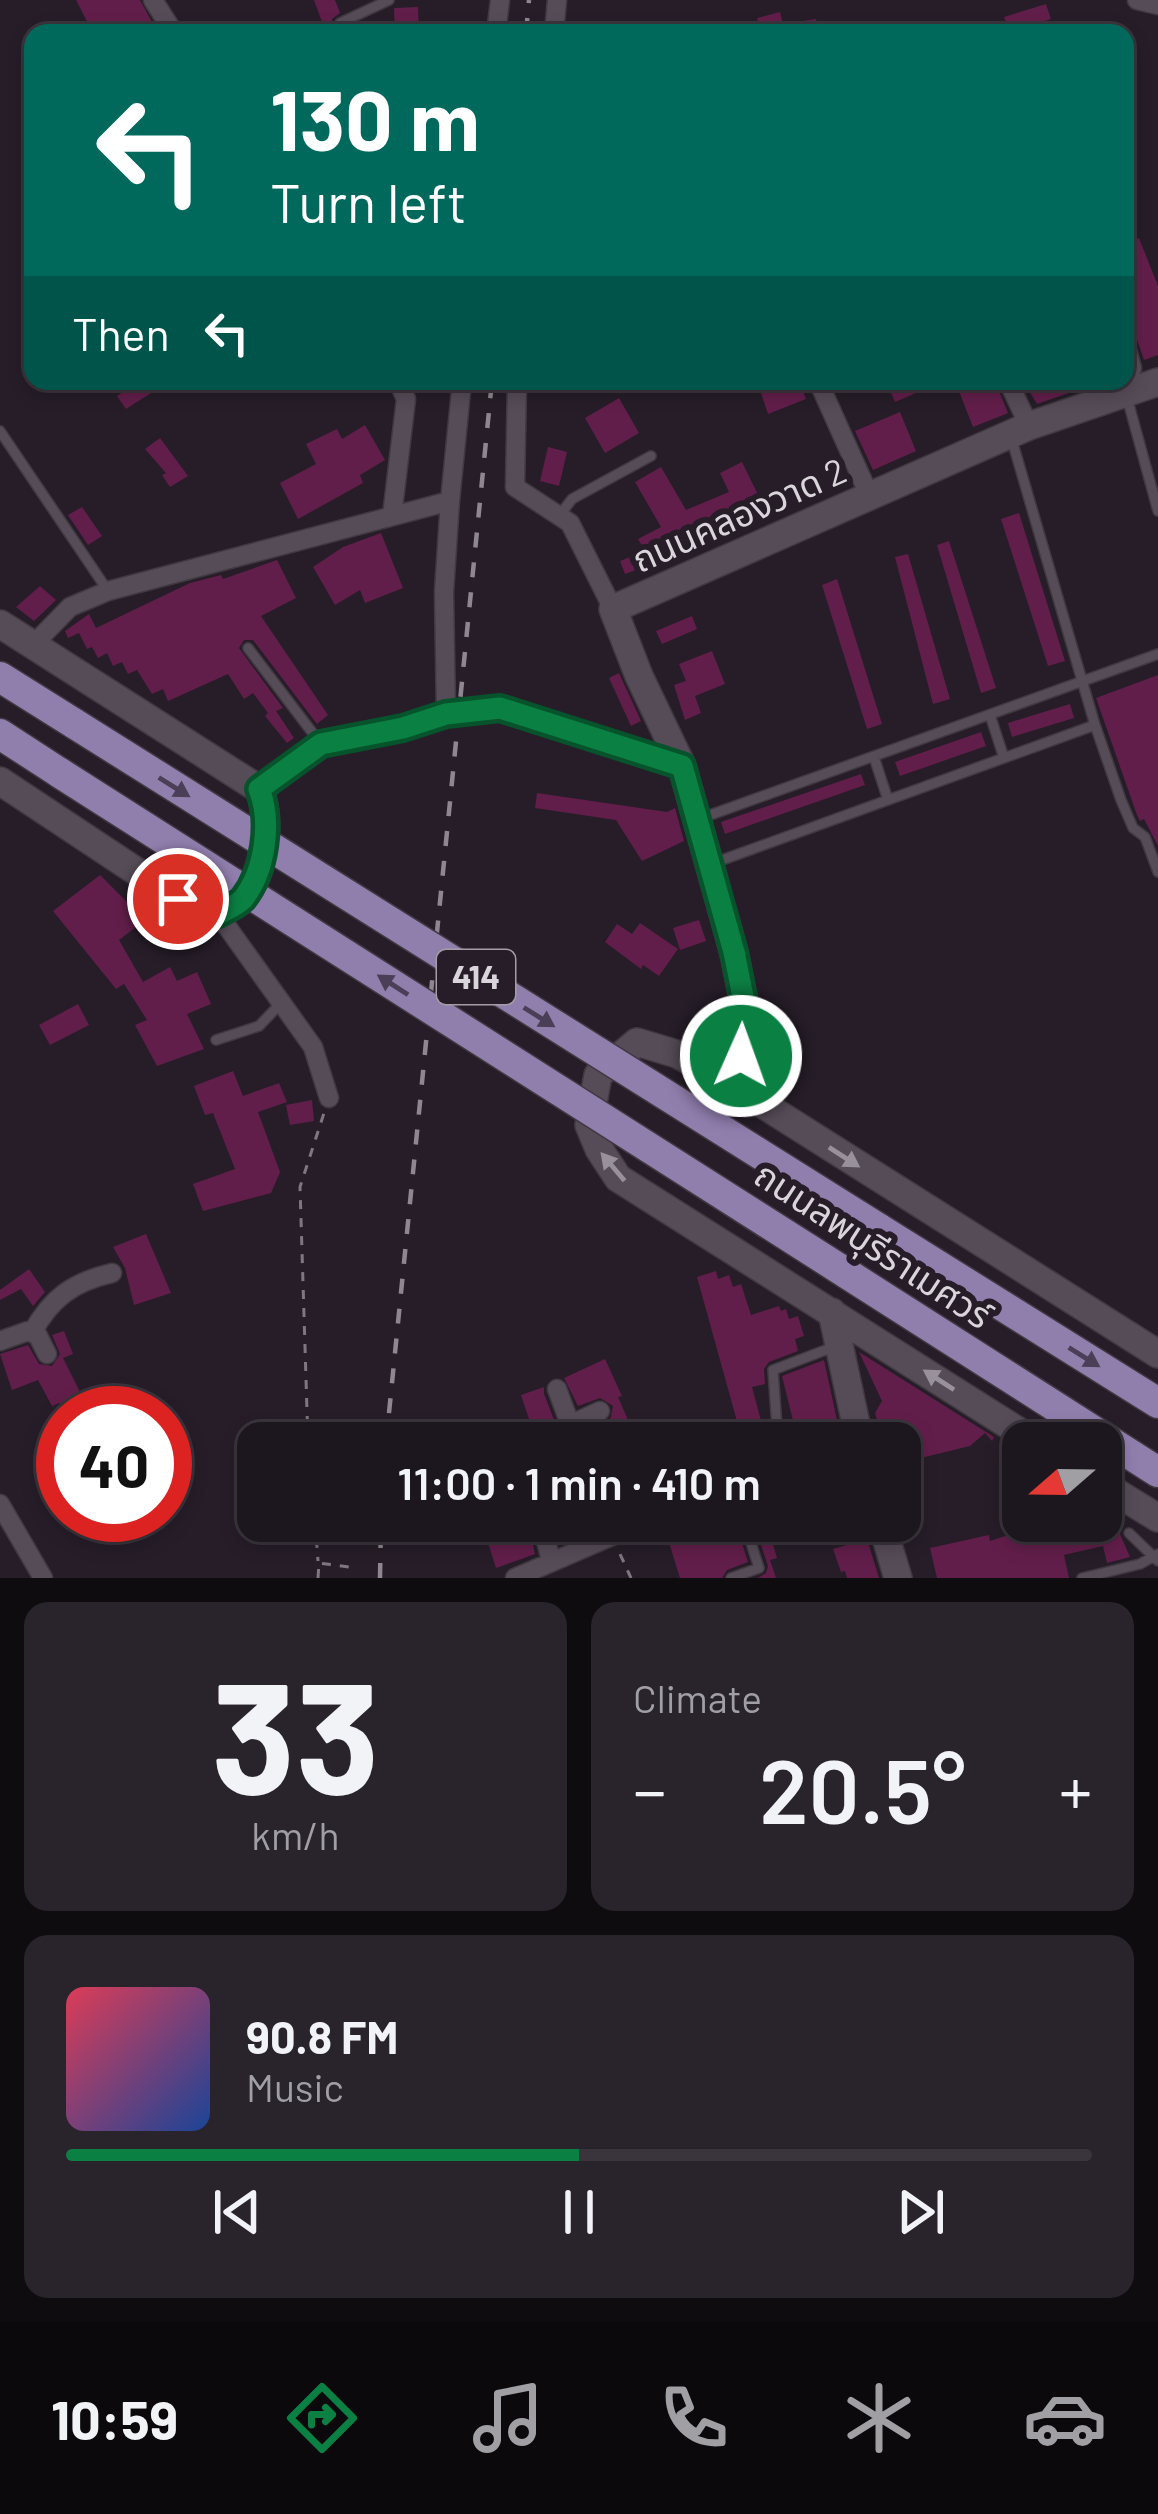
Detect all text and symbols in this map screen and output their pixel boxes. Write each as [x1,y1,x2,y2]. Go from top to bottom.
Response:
text: 130 m [270,67,480,168]
icon: left [72,72,228,228]
text: Turn left [270,169,467,234]
icon: left [194,300,260,366]
text: Then [72,306,170,360]
street label: ถนนคลองวาด 2 [625,447,852,580]
one-way arrow [157,775,190,797]
pin [127,848,229,950]
icon: arrive [145,866,211,932]
road number: 414 [437,950,515,1004]
one-way arrow [377,974,409,996]
position arrow [678,993,804,1119]
one-way arrow [522,1006,556,1027]
one-way arrow [828,1146,860,1168]
street label: ถนนลพบุรีราเมศวร์ [746,1151,1002,1339]
one-way arrow [601,1153,627,1183]
one-way arrow [1068,1345,1100,1367]
one-way arrow [922,1370,956,1391]
speed limit sign: 40 [36,1386,192,1542]
north arrow [1002,1422,1122,1542]
map controls [1002,1422,1122,1542]
text: 11:00 · 1 min · 410 m [397,1455,761,1509]
text: 33 [211,1639,380,1826]
text: Climate [633,1674,762,1721]
text: 20.5° [759,1734,966,1842]
text: − [633,1749,666,1828]
text: + [1059,1749,1092,1828]
text: km/h [251,1811,340,1858]
text: 90.8 FM [246,2009,398,2063]
text: Music [246,2063,344,2110]
icon: previous [204,2179,270,2245]
icon: pause [546,2179,612,2245]
icon: next [888,2179,954,2245]
icon: directions [280,2376,364,2460]
icon: music [466,2376,550,2460]
icon: phone [652,2376,736,2460]
icon: climate [837,2376,921,2460]
icon: car [1023,2376,1107,2460]
text: 10:59 [51,2386,178,2451]

